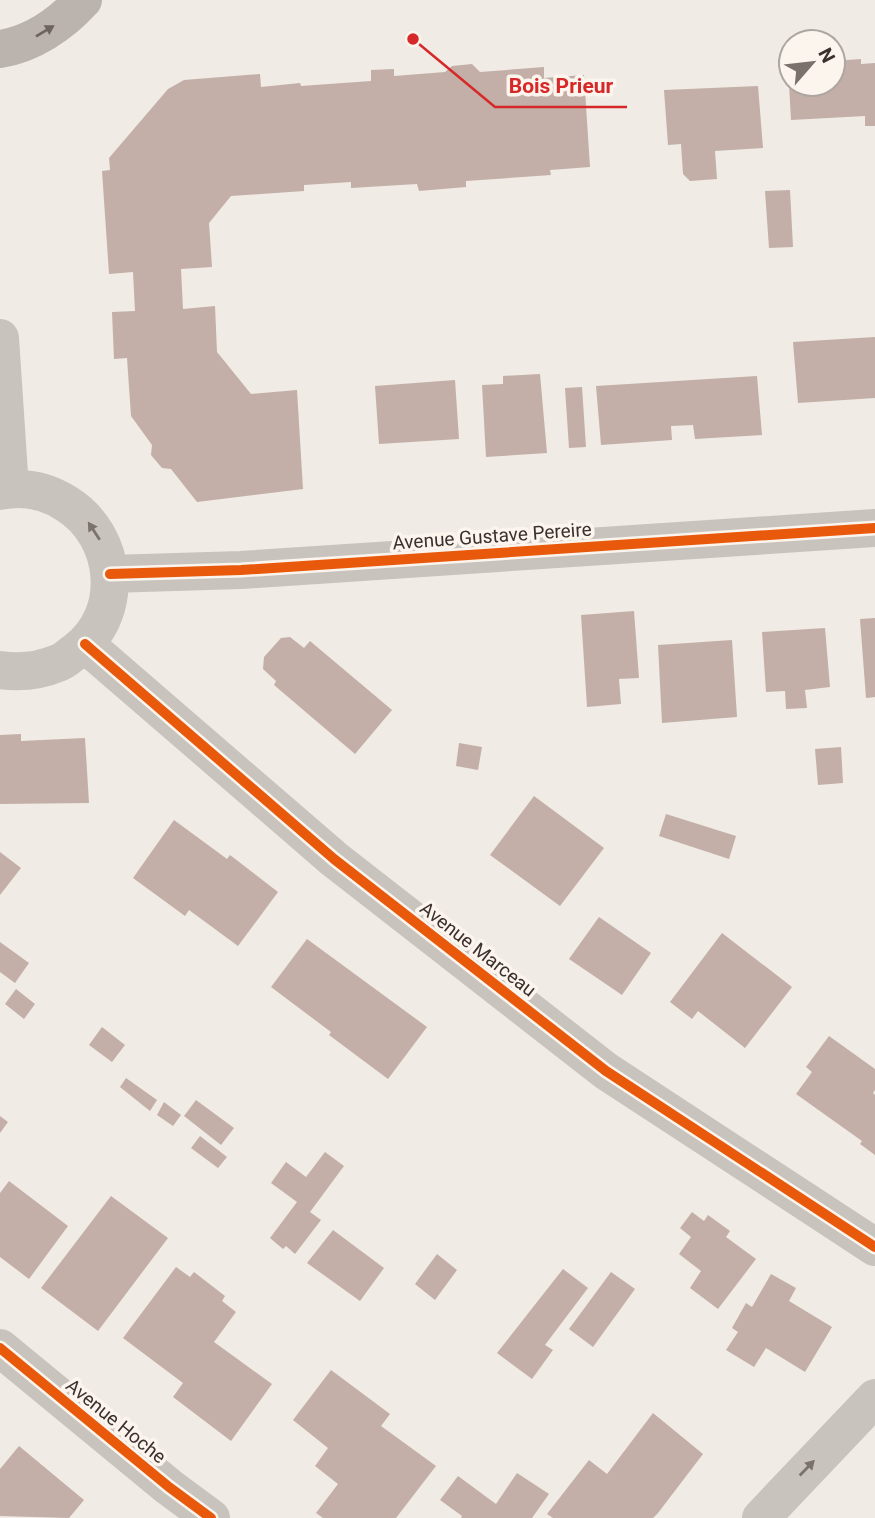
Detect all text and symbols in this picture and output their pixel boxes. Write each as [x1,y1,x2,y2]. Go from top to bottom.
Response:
one-way arrow [35,24,55,37]
north arrow [777,28,847,98]
text: N [813,44,840,67]
callout: Bois Prieur [495,65,627,107]
text: Bois Prieur [509,74,614,98]
street label: Avenue Gustave Pereire [392,518,592,554]
one-way arrow [88,522,101,541]
street label: Avenue Marceau [415,897,541,1001]
street label: Avenue Hoche [61,1374,171,1468]
one-way arrow [799,1460,815,1477]

